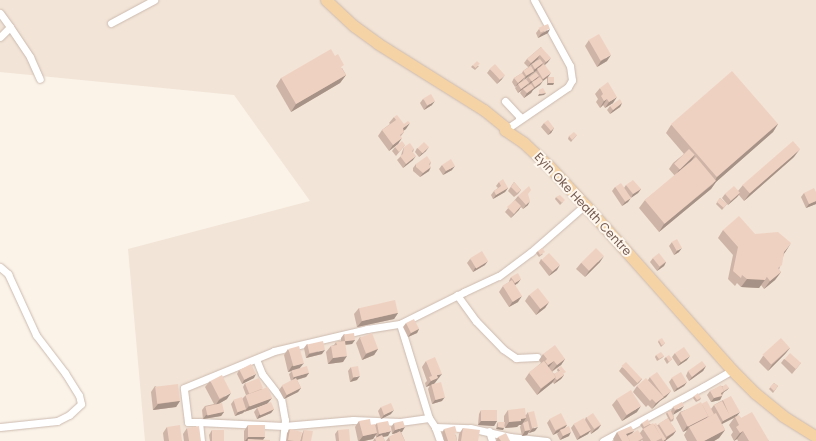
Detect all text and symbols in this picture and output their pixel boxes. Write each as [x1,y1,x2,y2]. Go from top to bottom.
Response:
street label: Eyin Oke Health Centre [531,149,635,259]

